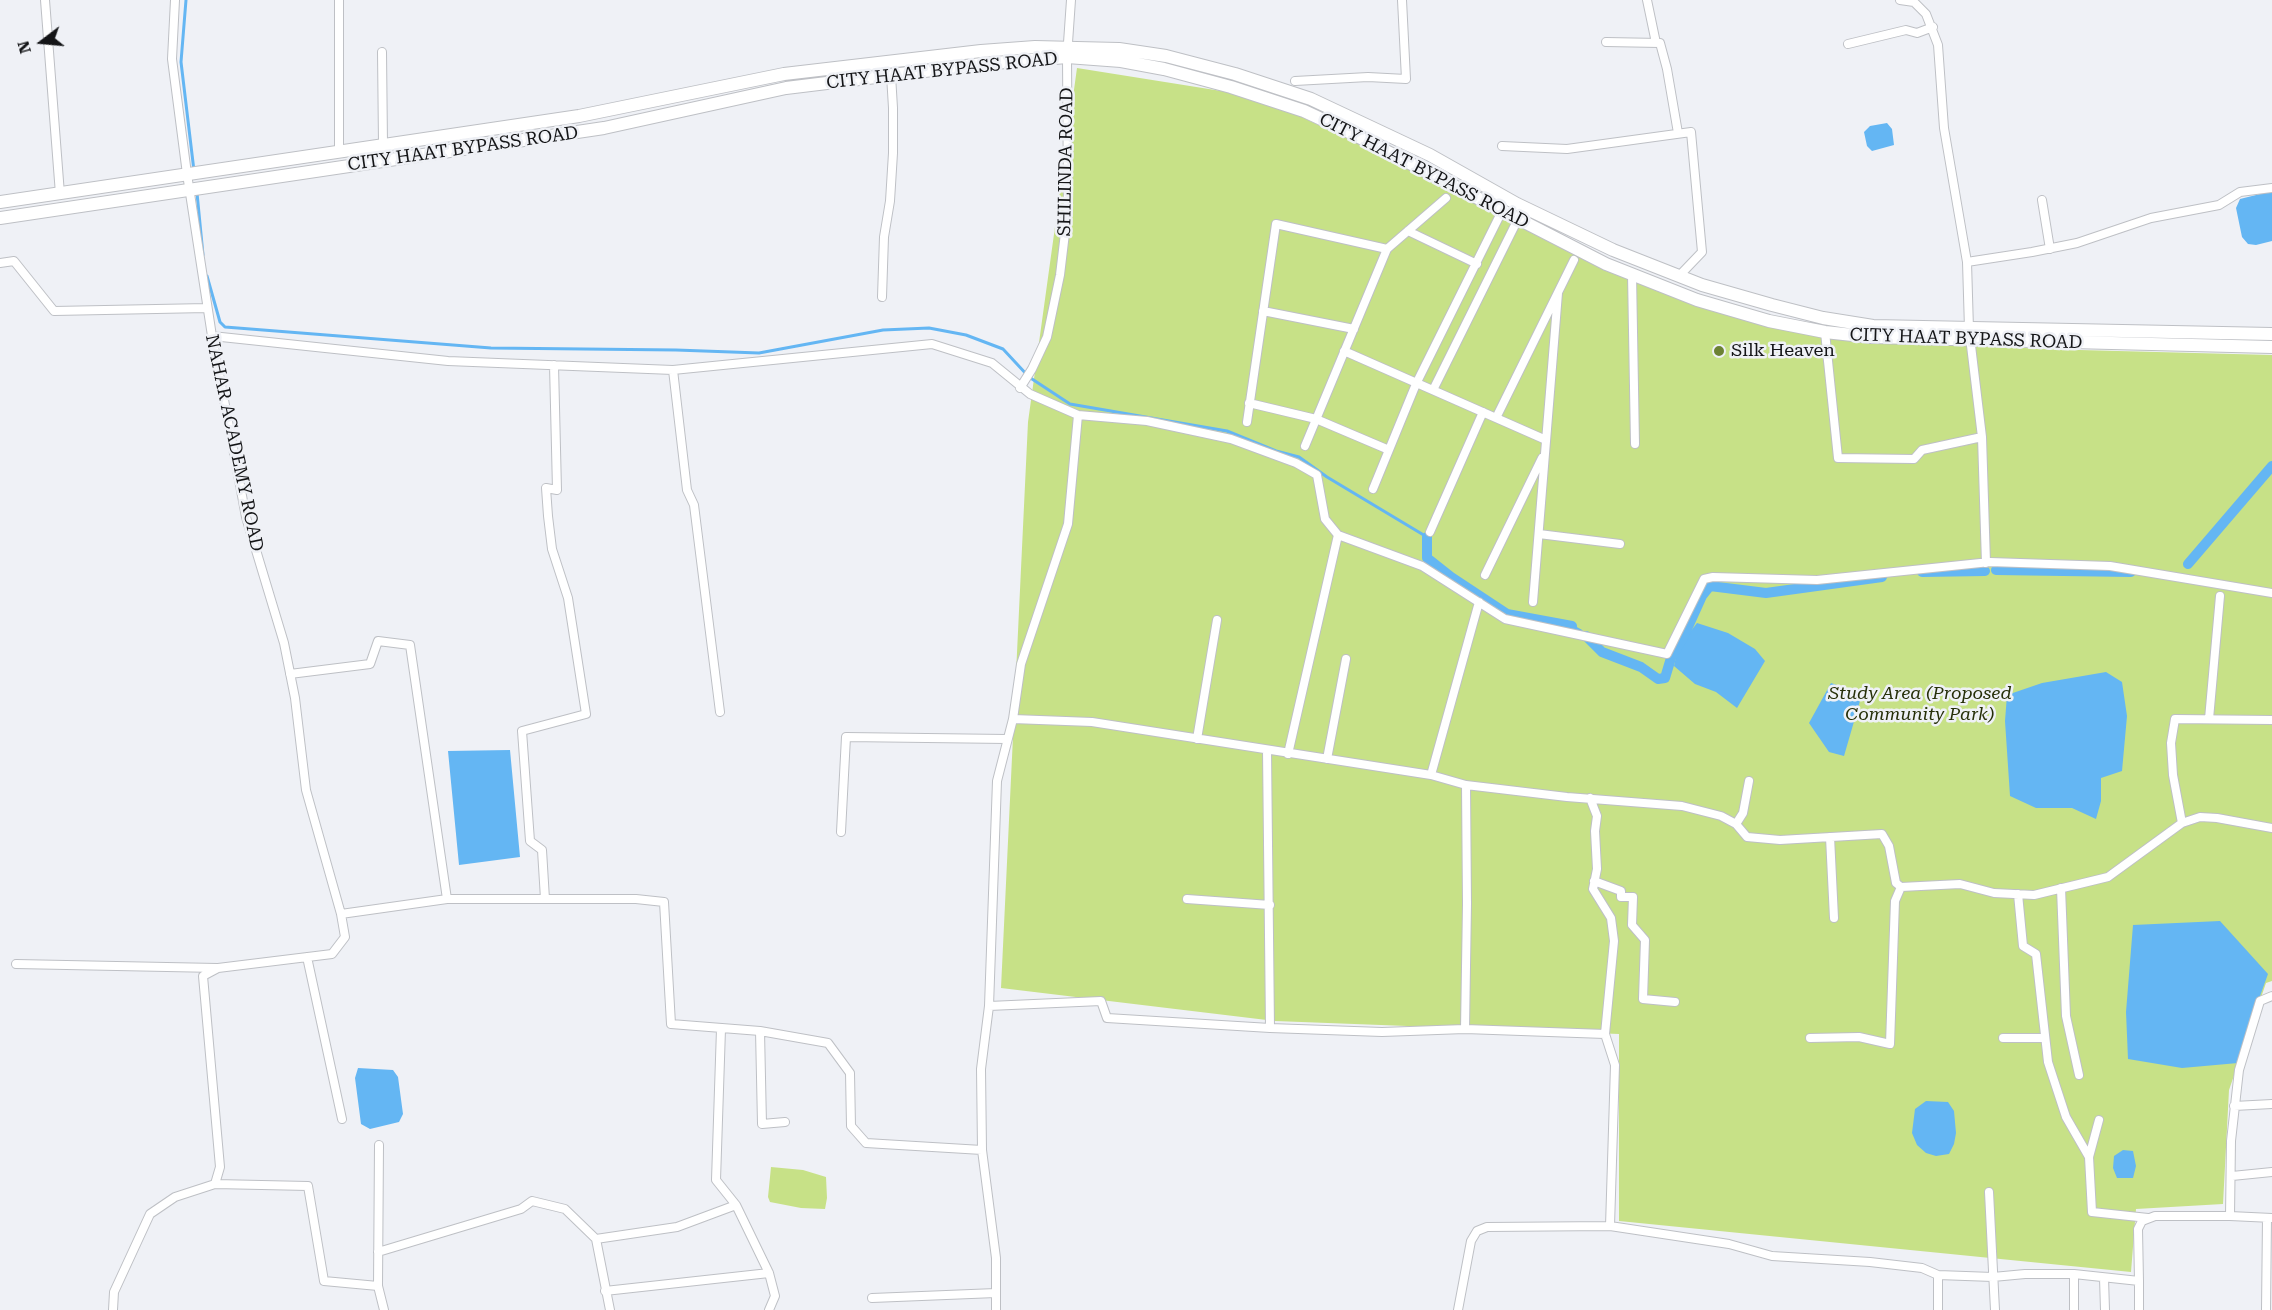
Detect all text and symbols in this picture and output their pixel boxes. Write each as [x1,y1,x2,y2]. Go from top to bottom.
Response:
north arrow [12,12,72,72]
text: N [13,39,35,56]
street label: CITY HAAT BYPASS ROAD [825,48,1059,94]
street label: SHILINDA ROAD [1054,87,1078,237]
street label: CITY HAAT BYPASS ROAD [1315,109,1533,233]
street label: CITY HAAT BYPASS ROAD [346,122,580,176]
street label: CITY HAAT BYPASS ROAD [1849,324,2083,354]
street label: NAHAR ACADEMY ROAD [200,332,268,554]
place label: Silk Heaven [1731,340,1835,362]
marker: Silk Heaven [1712,344,1726,358]
park label: Study Area (Proposed Community Park) [1828,683,2012,726]

